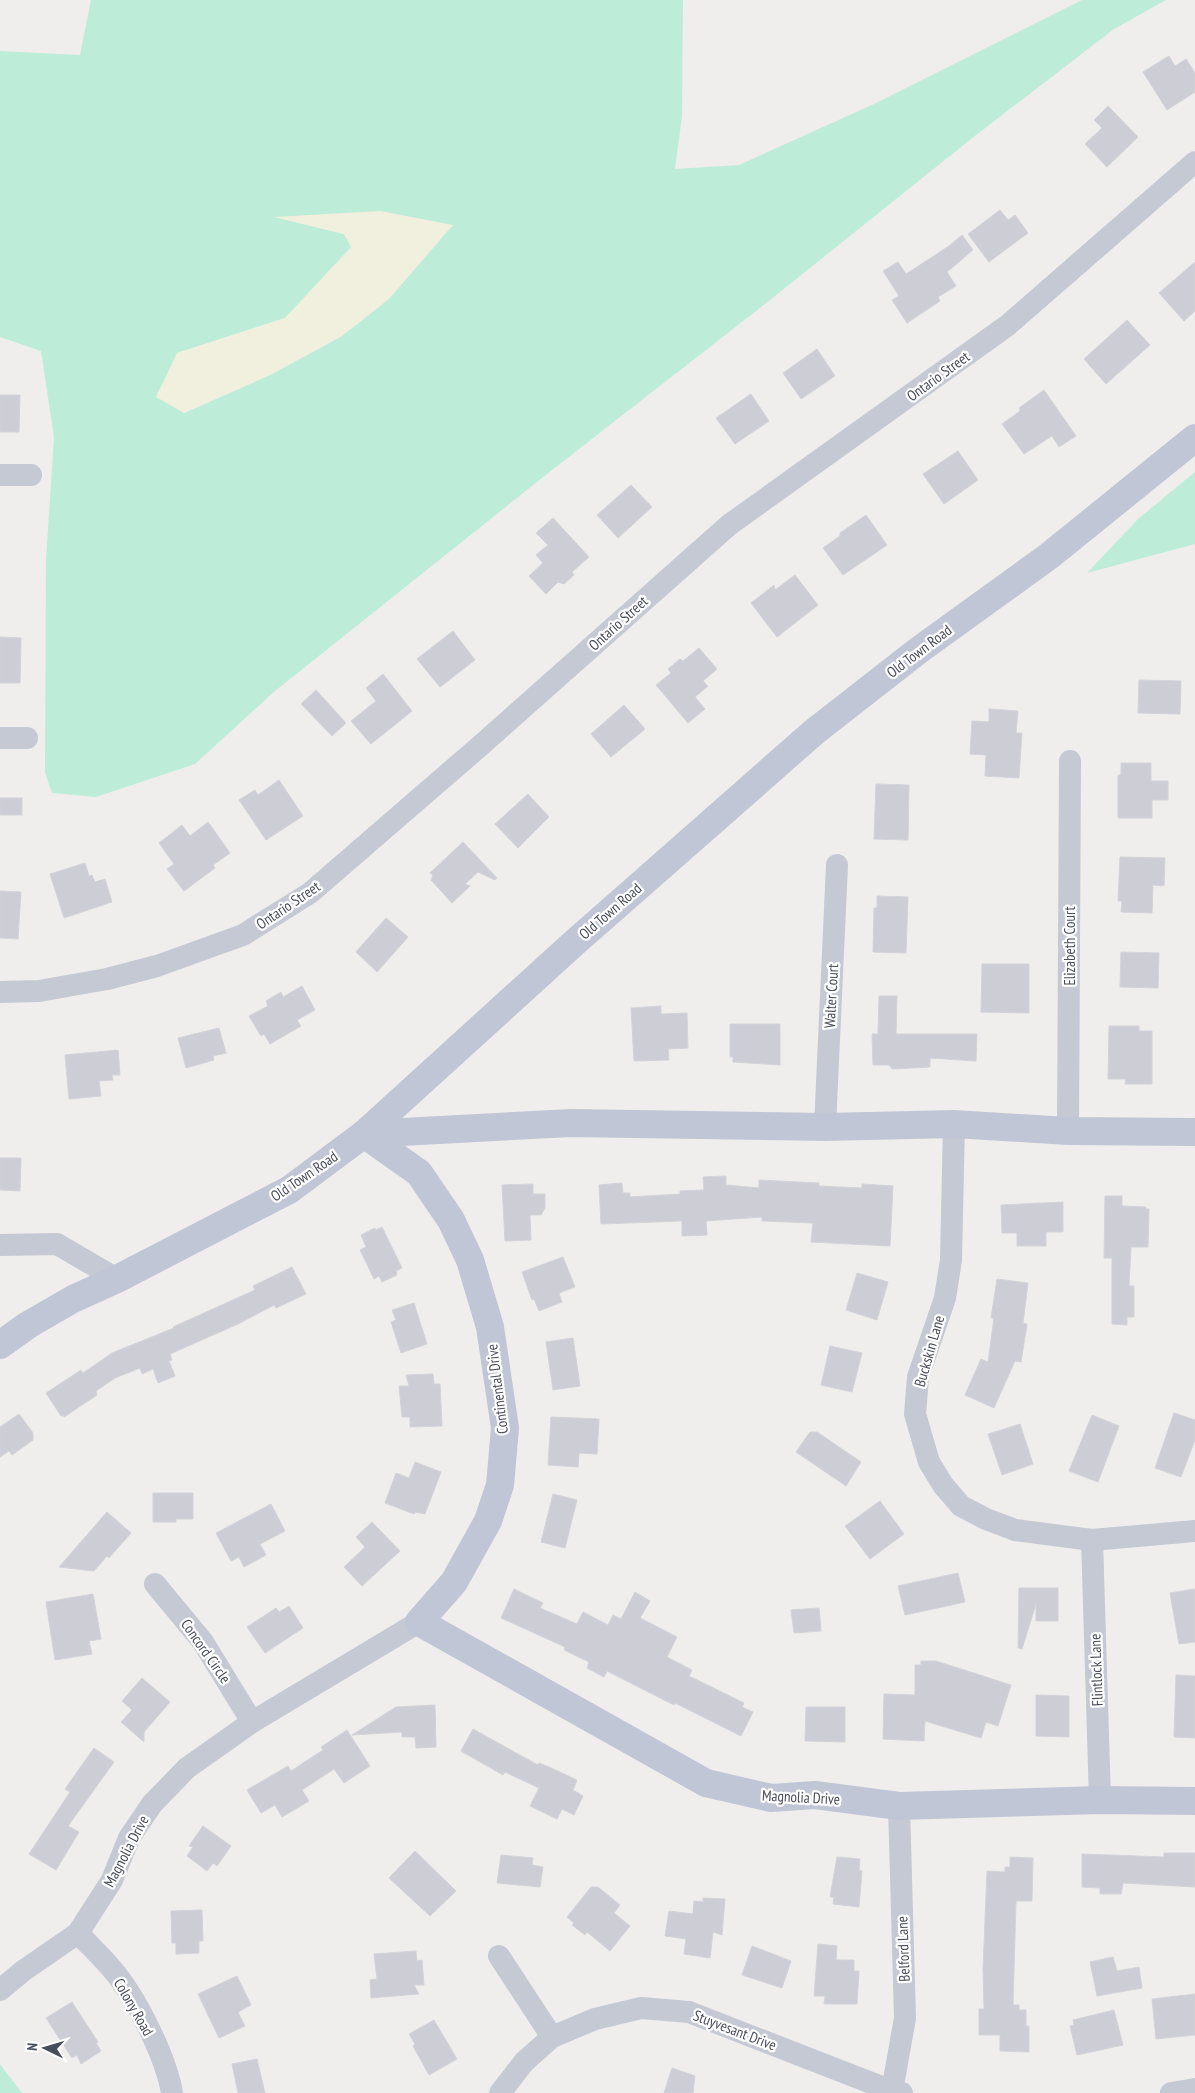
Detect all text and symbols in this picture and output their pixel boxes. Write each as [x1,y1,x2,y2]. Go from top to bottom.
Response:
street label: Ontario Street [903,347,973,405]
street label: Ontario Street [585,592,651,654]
street label: Old Town Road [883,620,955,682]
street label: Ontario Street [252,877,324,933]
street label: Old Town Road [575,879,645,943]
street label: Elizabeth Court [1060,906,1079,986]
street label: Walter Court [820,963,842,1029]
street label: Old Town Road [267,1147,341,1205]
street label: Buckskin Lane [910,1313,948,1389]
street label: Continental Drive [482,1343,512,1435]
street label: Concord Circle [177,1615,235,1687]
street label: Flintlock Lane [1085,1633,1107,1707]
street label: Magnolia Drive [761,1785,841,1809]
street label: Magnolia Drive [99,1812,153,1890]
street label: Belford Lane [892,1916,914,1982]
street label: Colony Road [110,1975,158,2039]
street label: Stuyvesant Drive [691,2006,779,2054]
north arrow [20,2023,70,2073]
text: N [23,2042,41,2051]

